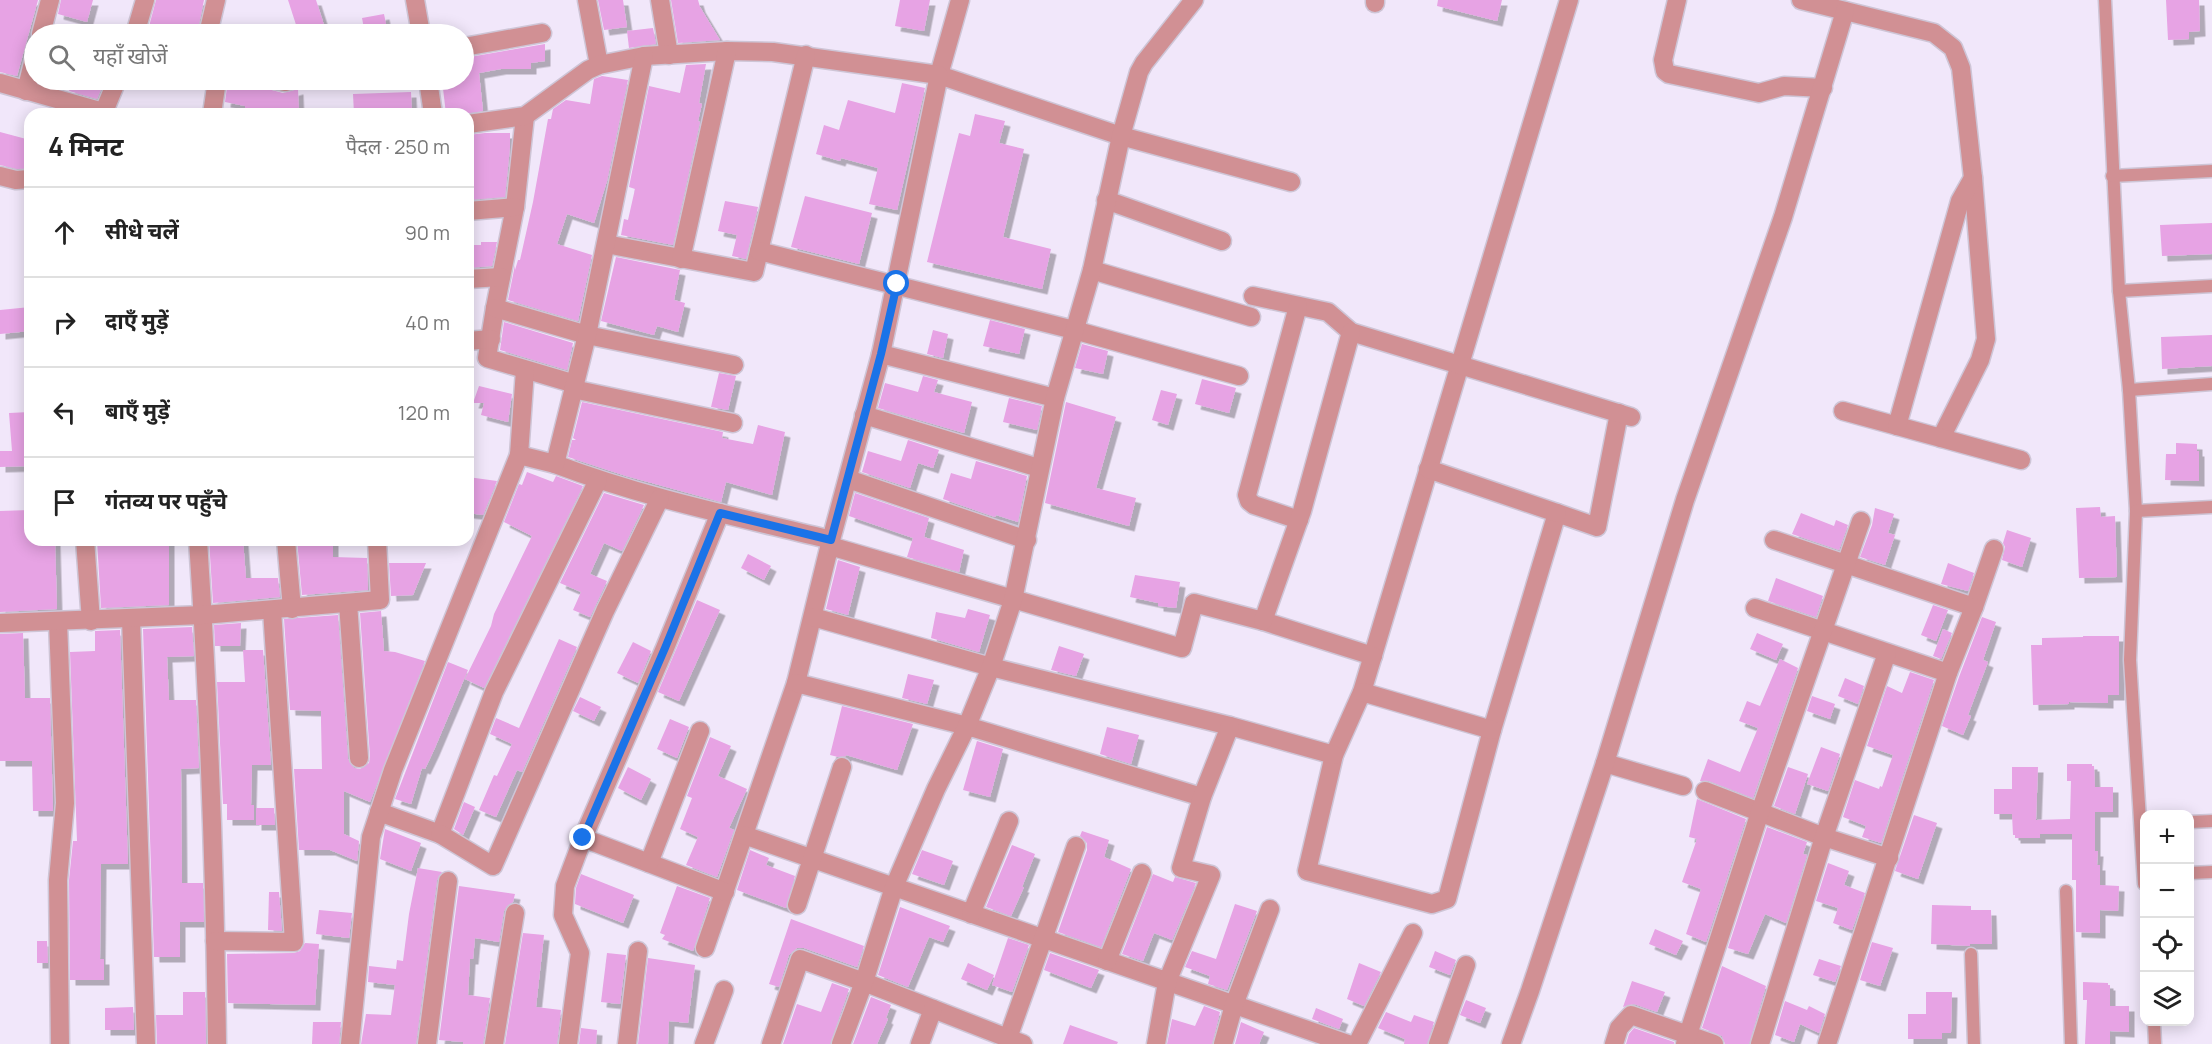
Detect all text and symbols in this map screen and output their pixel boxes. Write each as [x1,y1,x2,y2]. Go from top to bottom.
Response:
search box [24,24,474,90]
icon: search [45,41,78,74]
text: यहाँ खोजें [93,41,168,71]
text: 4 मिनट [48,128,124,164]
text: पैदल · 250 m [346,133,450,160]
icon: ahead [48,216,81,249]
text: सीधे चलें [105,216,179,246]
text: 90 m [404,219,450,246]
route start [883,270,909,296]
icon: right [48,306,81,339]
text: दाएँ मुड़ें [105,306,168,336]
text: 40 m [405,309,450,336]
icon: left [48,396,81,429]
text: बाएँ मुड़ें [105,396,170,426]
text: 120 m [398,399,450,426]
icon: arrive [48,486,81,519]
text: गंतव्य पर पहुँचे [105,486,227,516]
map controls [2140,810,2194,1026]
button: + [2140,810,2194,864]
route end [569,824,595,850]
button: − [2140,864,2194,918]
button: locate [2140,918,2194,972]
button: layers [2140,972,2194,1026]

